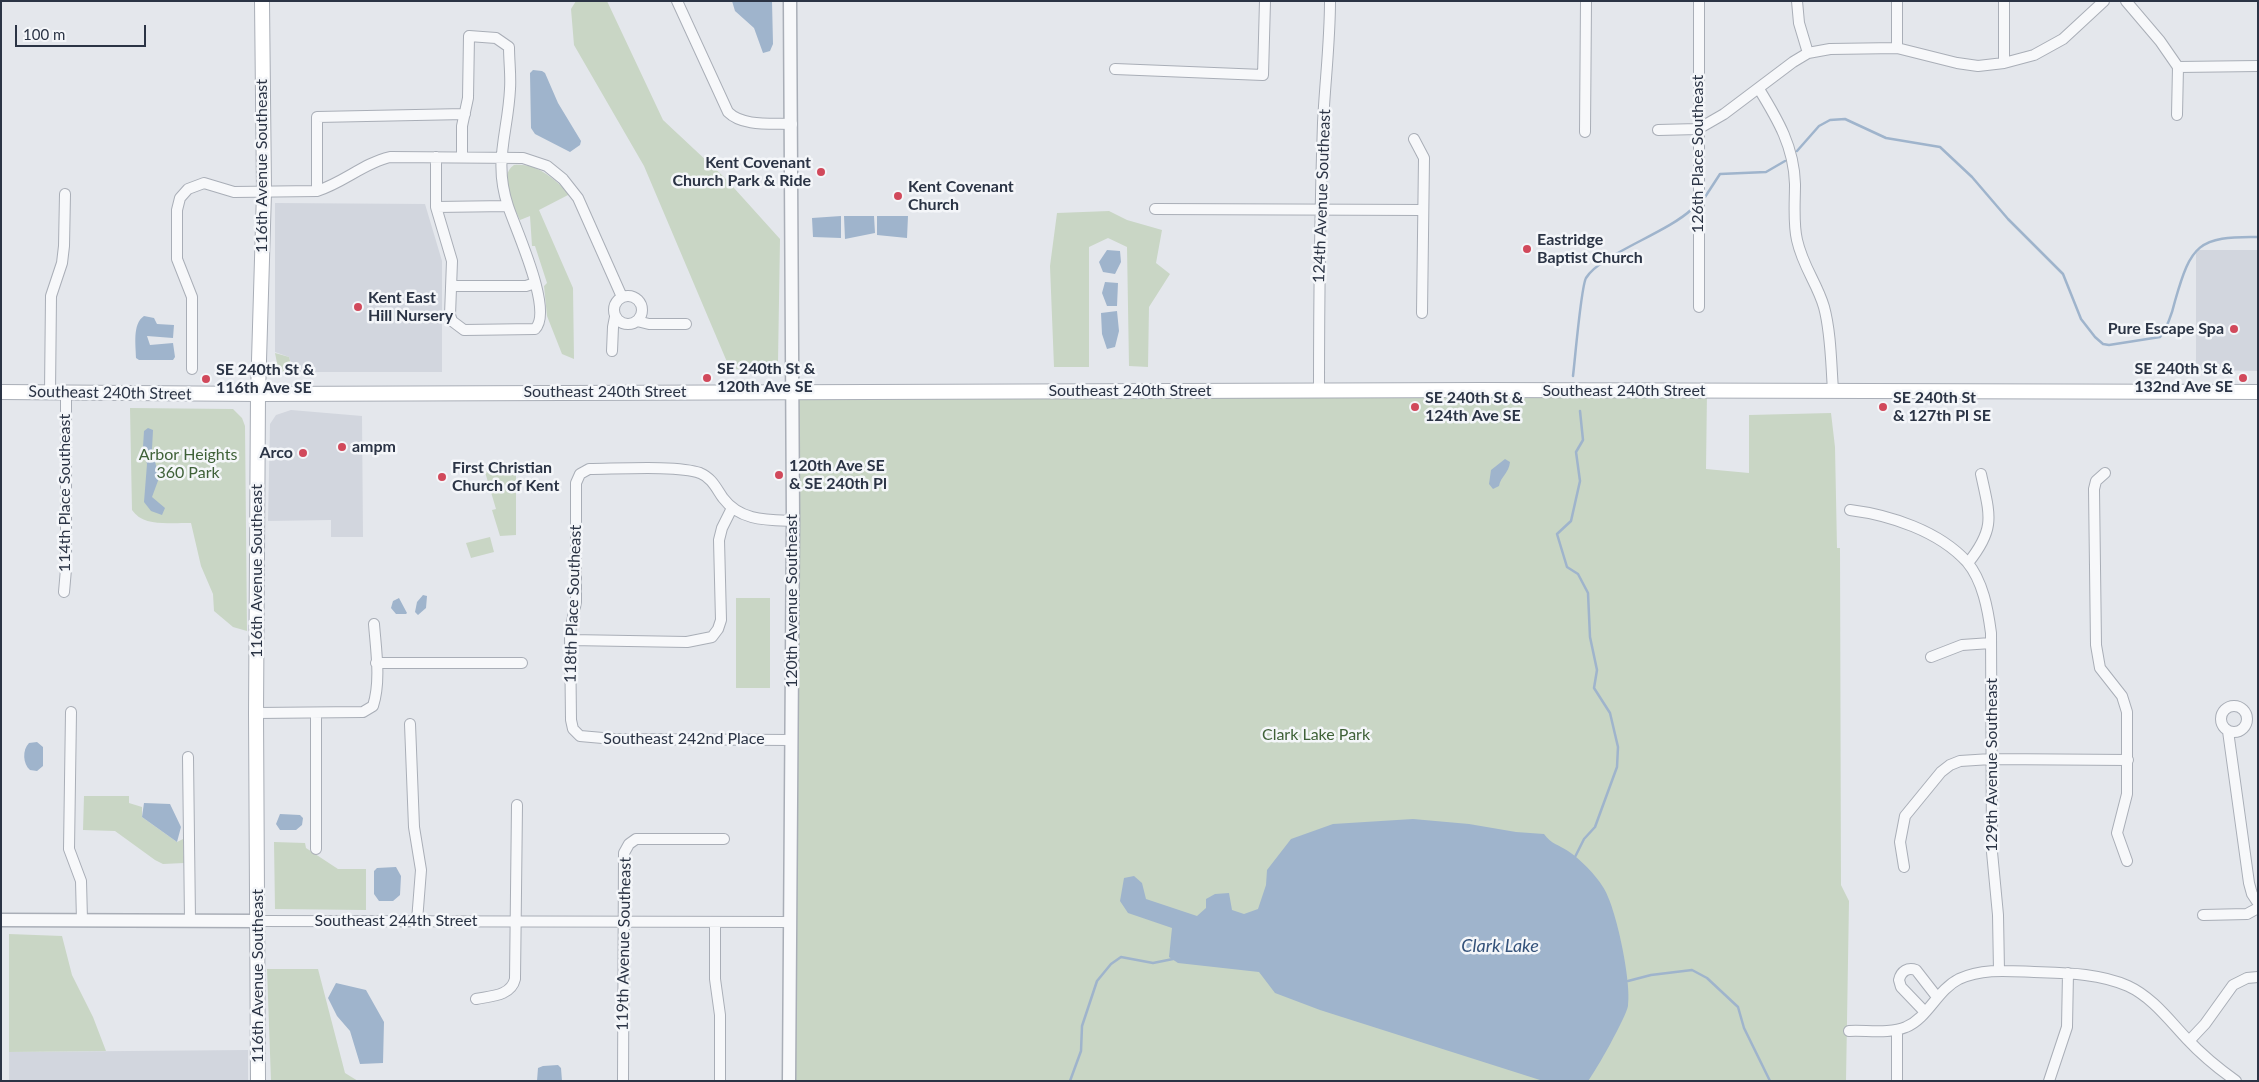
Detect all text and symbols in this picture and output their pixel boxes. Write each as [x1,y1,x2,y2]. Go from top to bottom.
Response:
scale bar [18,15,149,47]
text: 100 m [23,25,65,43]
street label: 126th Place Southeast [1688,75,1708,233]
street label: 116th Avenue Southeast [252,79,272,253]
street label: 124th Avenue Southeast [1309,109,1335,283]
place label: Kent Covenant Church Park & Ride [672,153,811,191]
marker: Kent Covenant Church Park & Ride [815,166,827,178]
place label: Kent Covenant Church [908,177,1014,215]
marker: Kent Covenant Church [892,190,904,202]
place label: Eastridge Baptist Church [1537,230,1643,268]
marker: Eastridge Baptist Church [1521,243,1533,255]
place label: Kent East Hill Nursery [368,288,453,326]
marker: Kent East Hill Nursery [352,301,364,313]
place label: Pure Escape Spa [2108,319,2224,339]
marker: Pure Escape Spa [2228,323,2240,335]
place label: SE 240th St & 120th Ave SE [717,359,815,397]
place label: SE 240th St & 132nd Ave SE [2134,359,2233,397]
place label: SE 240th St & 116th Ave SE [216,360,314,398]
marker: SE 240th St & 120th Ave SE [701,372,713,384]
marker: SE 240th St & 132nd Ave SE [2237,372,2249,384]
marker: SE 240th St & 116th Ave SE [200,373,212,385]
street label: Southeast 240th Street [1048,381,1212,401]
street label: Southeast 240th Street [1542,381,1706,401]
street label: Southeast 240th Street [28,382,192,404]
street label: Southeast 240th Street [523,382,687,402]
place label: SE 240th St & 124th Ave SE [1425,388,1523,426]
place label: SE 240th St & 127th Pl SE [1893,388,1991,426]
marker: SE 240th St & 124th Ave SE [1409,401,1421,413]
marker: SE 240th St & 127th Pl SE [1877,401,1889,413]
street label: 114th Place Southeast [55,414,75,572]
place label: ampm [352,437,396,457]
marker: ampm [336,441,348,453]
place label: Arco [259,443,293,463]
park label: Arbor Heights 360 Park [139,445,237,483]
marker: Arco [297,447,309,459]
place label: 120th Ave SE & SE 240th Pl [789,456,887,494]
place label: First Christian Church of Kent [452,458,559,496]
marker: 120th Ave SE & SE 240th Pl [773,469,785,481]
marker: First Christian Church of Kent [436,471,448,483]
street label: 116th Avenue Southeast [247,484,267,658]
street label: 120th Avenue Southeast [782,514,802,688]
street label: 118th Place Southeast [561,525,585,683]
street label: 129th Avenue Southeast [1982,678,2002,852]
park label: Clark Lake Park [1262,725,1370,745]
street label: Southeast 242nd Place [603,729,765,749]
street label: 119th Avenue Southeast [613,857,635,1031]
street label: 116th Avenue Southeast [248,889,268,1063]
street label: Southeast 244th Street [314,911,478,931]
water label: Clark Lake [1461,935,1539,957]

